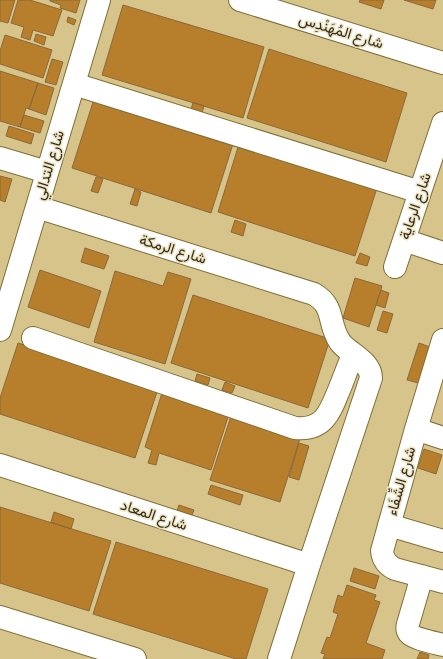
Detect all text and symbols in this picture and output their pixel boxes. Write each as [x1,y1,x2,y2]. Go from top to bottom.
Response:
street label: شارع المُهَنْدِس [296,9,386,54]
street label: شارع التدالي [29,128,72,203]
street label: شارع الرعاية [394,170,437,243]
street label: شارع الرمكة [137,229,209,270]
street label: شارع الشِّفَاء [381,444,421,518]
street label: شارع المعاد [118,495,190,536]

